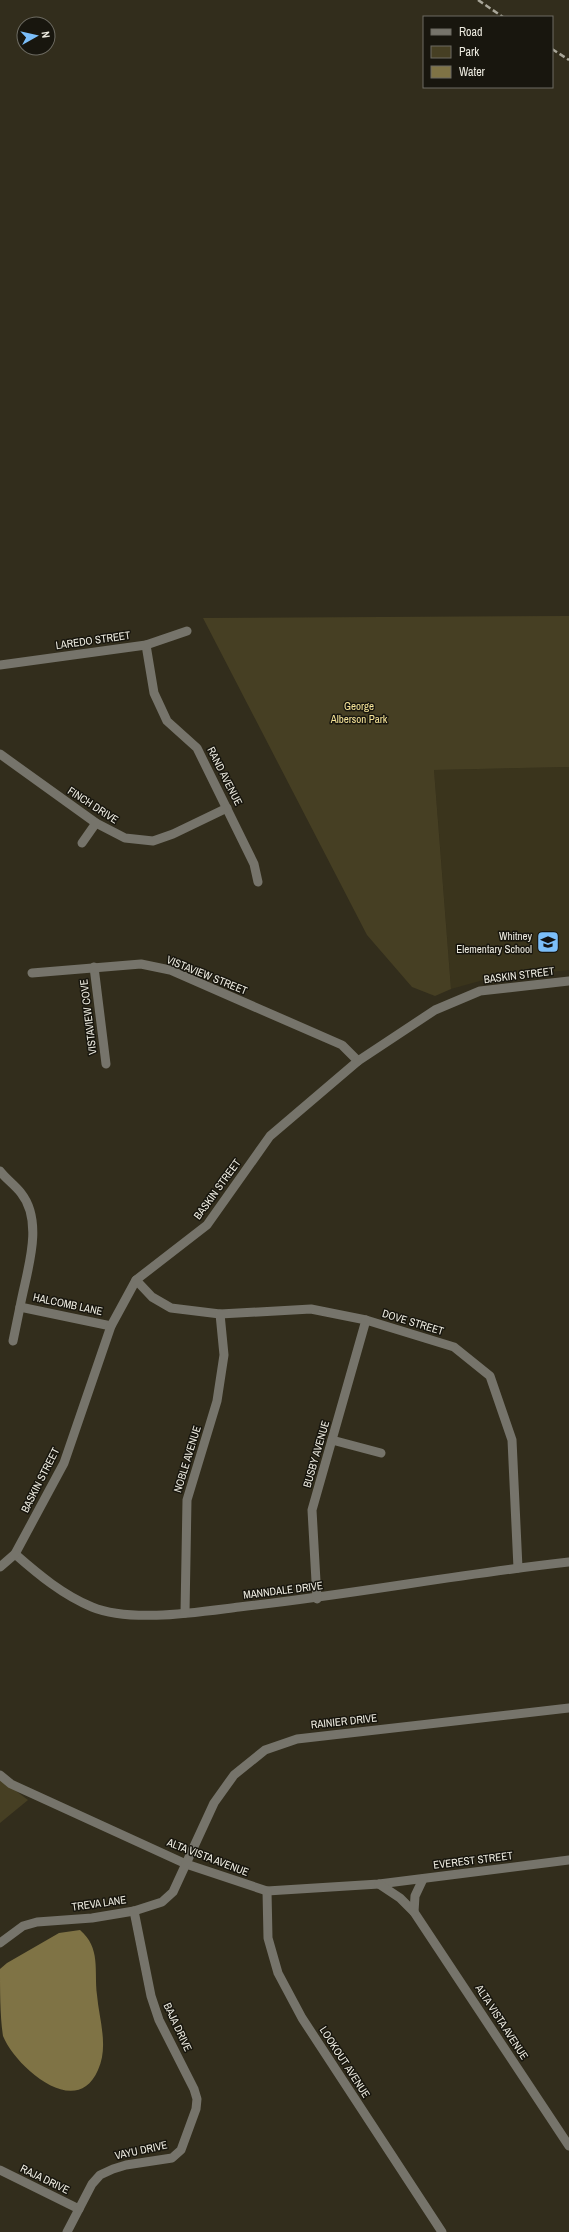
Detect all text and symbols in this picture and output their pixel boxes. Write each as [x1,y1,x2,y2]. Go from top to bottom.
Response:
north arrow [16,16,56,56]
legend [423,16,553,88]
text: Road [459,24,483,40]
text: N [39,30,53,39]
text: Park [459,44,479,60]
text: Water [459,64,486,80]
street label: LAREDO STREET [55,628,132,652]
park label: George Alberson Park [330,699,388,726]
street label: RAND AVENUE [204,744,246,808]
street label: FINCH DRIVE [65,783,121,827]
place label: Whitney Elementary School [456,929,532,956]
school or university icon: Whitney Elementary School [535,929,561,955]
street label: VISTAVIEW STREET [165,952,250,998]
street label: BASKIN STREET [483,964,556,986]
street label: VISTAVIEW COVE [76,978,100,1056]
street label: BASKIN STREET [190,1156,244,1222]
street label: HALCOMB LANE [32,1290,104,1318]
street label: DOVE STREET [381,1306,446,1338]
street label: BUSBY AVENUE [300,1419,332,1489]
street label: NOBLE AVENUE [170,1424,204,1494]
street label: BASKIN STREET [18,1445,63,1515]
street label: MANNDALE DRIVE [242,1578,324,1602]
street label: RAINIER DRIVE [310,1711,378,1731]
street label: ALTA VISTA AVENUE [164,1835,251,1879]
street label: EVEREST STREET [432,1848,514,1872]
street label: TREVA LANE [71,1892,127,1914]
street label: ALTA VISTA AVENUE [472,1981,531,2062]
street label: BAJA DRIVE [161,2000,195,2054]
street label: LOOKOUT AVENUE [317,2024,373,2100]
street label: VAYU DRIVE [113,2138,169,2162]
street label: RAJA DRIVE [18,2161,72,2197]

